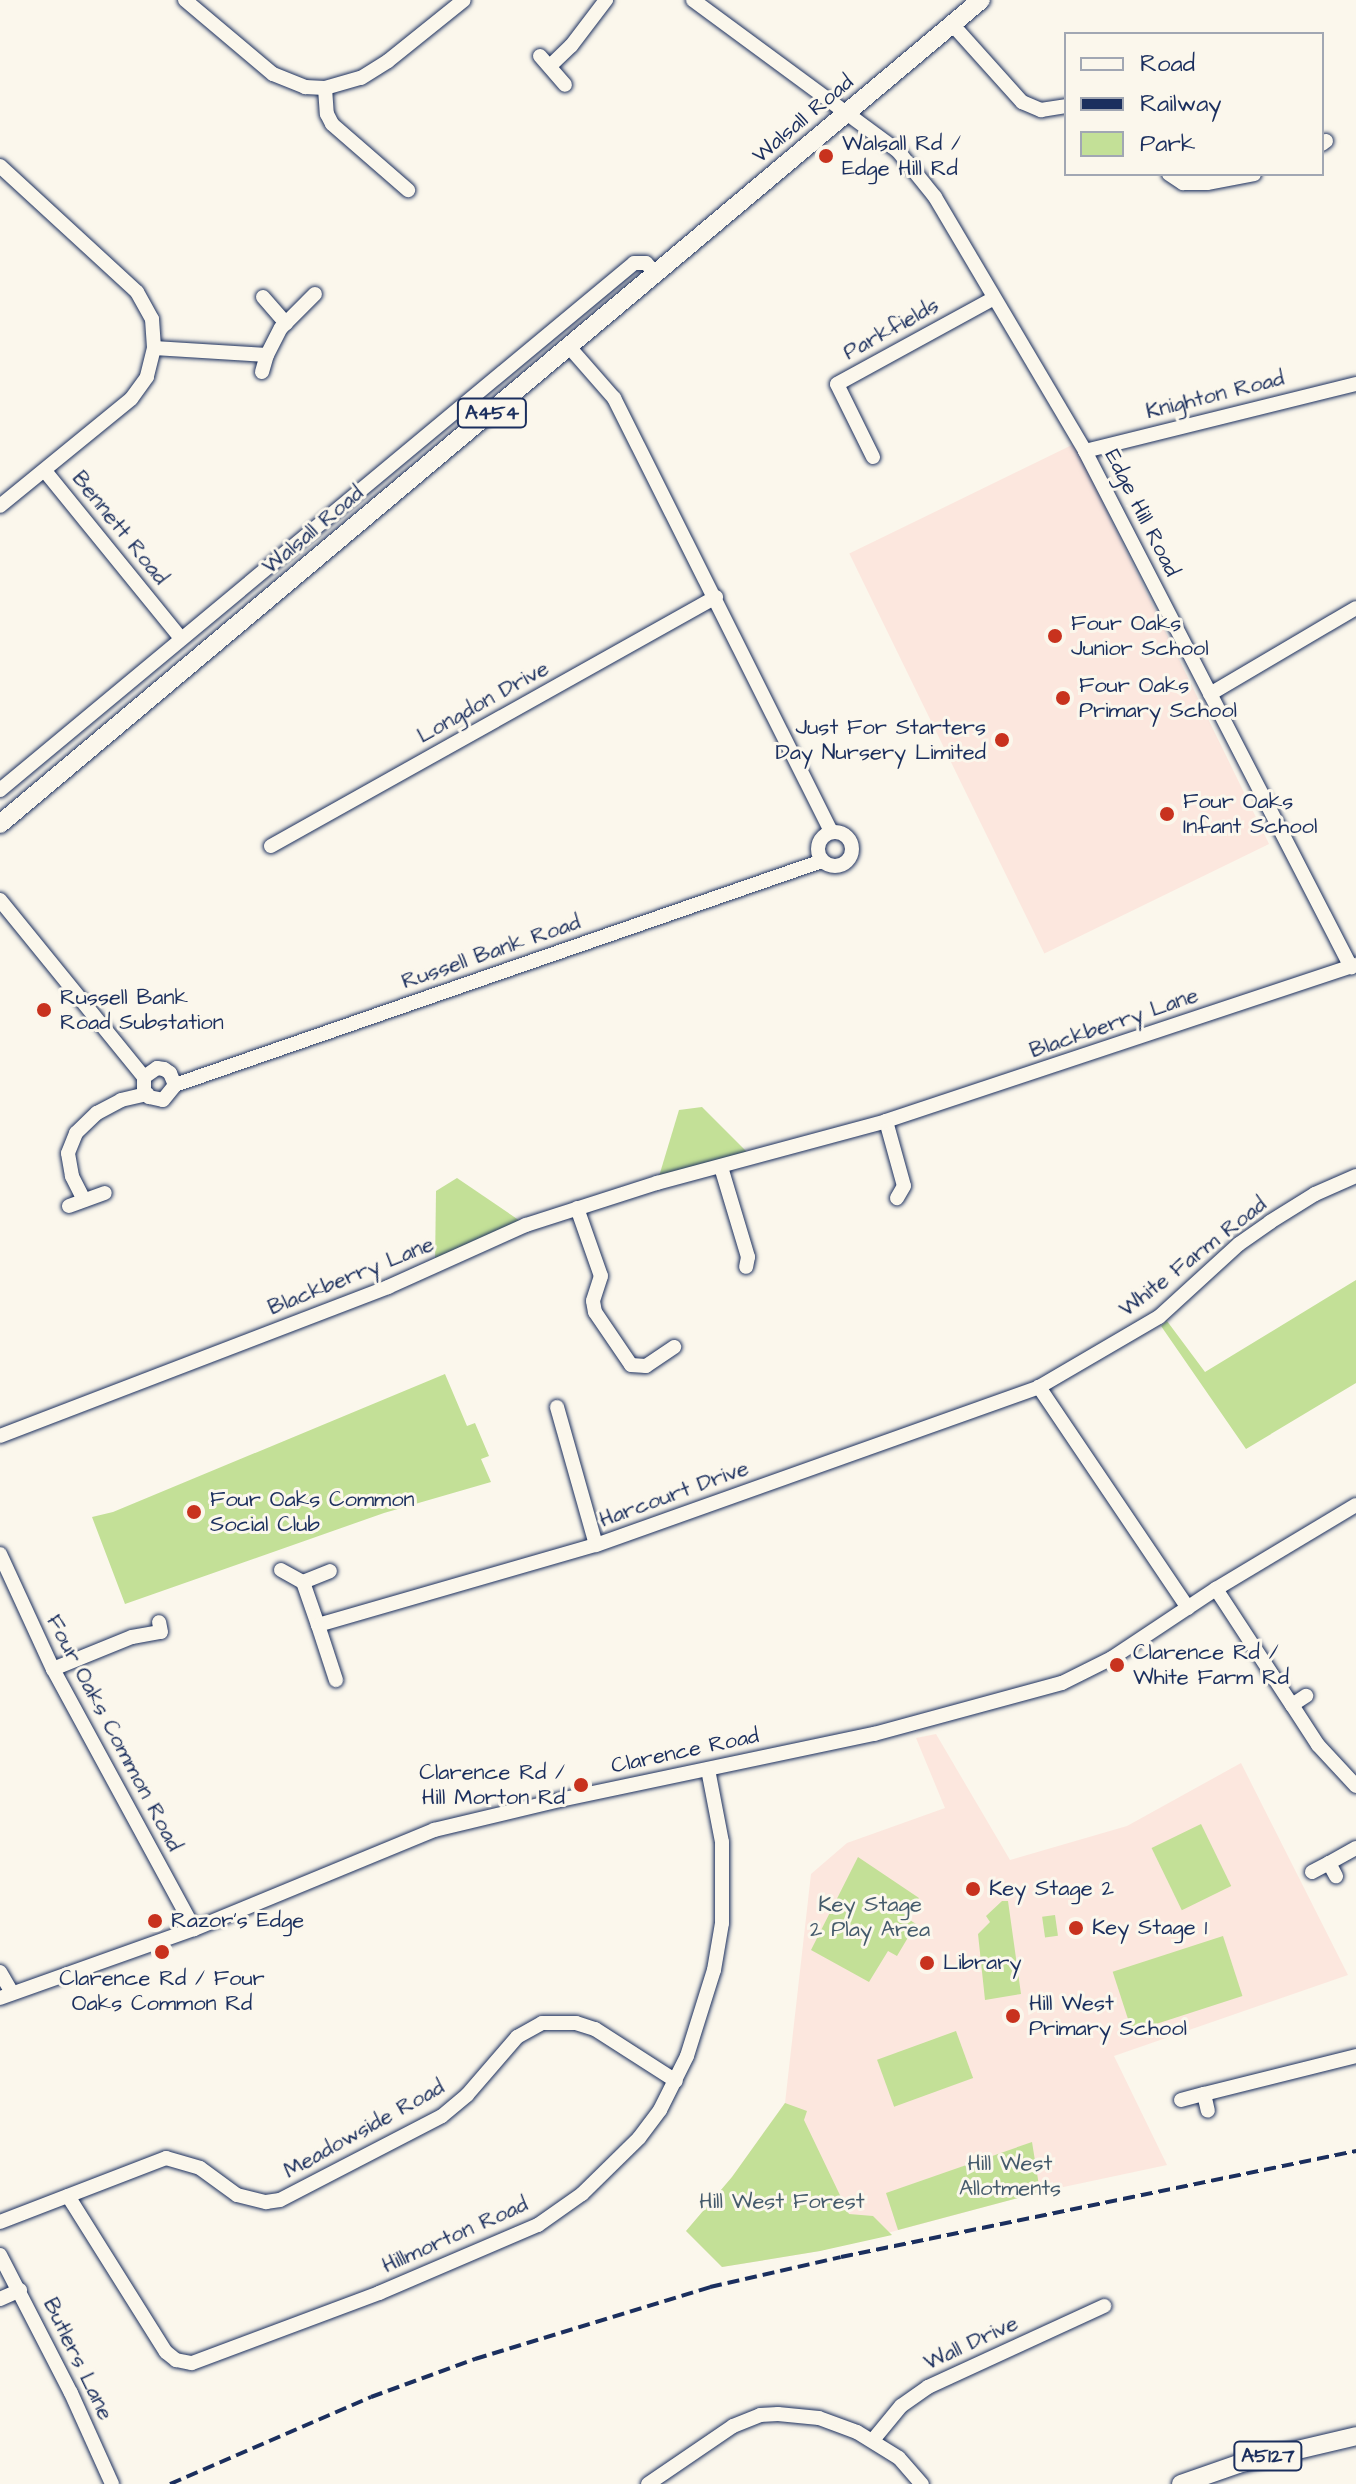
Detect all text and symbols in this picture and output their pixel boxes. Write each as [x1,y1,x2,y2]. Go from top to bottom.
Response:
legend [1064,32,1324,176]
text: Road [1140,47,1195,81]
street label: Walsall Road [747,69,859,169]
text: Railway [1140,87,1222,121]
text: Park [1140,127,1196,161]
place label: Walsall Rd / Edge Hill Rd [842,130,961,182]
marker: Walsall Rd / Edge Hill Rd [817,147,835,165]
street label: Parkfields [839,292,943,366]
street label: Knighton Road [1143,365,1287,425]
road number: A454 [456,397,528,429]
street label: Edge Hill Road [1099,445,1185,581]
street label: Bennett Road [66,466,174,590]
street label: Walsall Road [257,480,369,580]
place label: Four Oaks Junior School [1071,610,1209,662]
marker: Four Oaks Junior School [1046,627,1064,645]
street label: Longdon Drive [413,655,553,749]
place label: Four Oaks Primary School [1079,672,1237,724]
marker: Four Oaks Primary School [1054,689,1072,707]
place label: Just For Starters Day Nursery Limited [775,714,986,766]
marker: Just For Starters Day Nursery Limited [993,731,1011,749]
place label: Four Oaks Infant School [1183,788,1317,840]
marker: Four Oaks Infant School [1158,805,1176,823]
street label: Russell Bank Road [398,909,584,995]
street label: Blackberry Lane [1026,982,1202,1064]
place label: Russell Bank Road Substation [60,984,224,1036]
marker: Russell Bank Road Substation [35,1001,53,1019]
street label: White Farm Road [1114,1191,1272,1323]
street label: Blackberry Lane [264,1231,438,1321]
street label: Harcourt Drive [596,1455,752,1533]
place label: Four Oaks Common Social Club [210,1486,415,1538]
marker: Four Oaks Common Social Club [185,1503,203,1521]
street label: Four Oaks Common Road [40,1610,188,1856]
place label: Clarence Rd / White Farm Rd [1133,1639,1289,1690]
marker: Clarence Rd / White Farm Rd [1108,1656,1126,1674]
street label: Clarence Road [609,1722,761,1780]
place label: Clarence Rd / Hill Morton Rd [419,1759,565,1810]
marker: Clarence Rd / Hill Morton Rd [572,1776,590,1794]
place label: Key Stage 2 [989,1876,1114,1902]
marker: Key Stage 2 [964,1880,982,1898]
park label: Key Stage 2 Play Area [810,1891,930,1942]
place label: Razor's Edge [171,1908,304,1934]
marker: Razor's Edge [146,1912,164,1930]
place label: Key Stage 1 [1092,1915,1207,1941]
marker: Key Stage 1 [1067,1919,1085,1937]
marker: Clarence Rd / Four Oaks Common Rd [153,1943,171,1961]
place label: Library [943,1950,1021,1976]
marker: Library [918,1954,936,1972]
place label: Clarence Rd / Four Oaks Common Rd [59,1965,265,2016]
place label: Hill West Primary School [1029,1990,1187,2042]
marker: Hill West Primary School [1004,2007,1022,2025]
street label: Meadowside Road [279,2074,449,2184]
park label: Hill West Allotments [959,2150,1061,2202]
park label: Hill West Forest [699,2189,865,2215]
street label: Hillmorton Road [378,2191,532,2279]
street label: Butlers Lane [37,2294,119,2424]
street label: Wall Drive [920,2310,1022,2376]
road number: A5127 [1232,2440,1304,2472]

